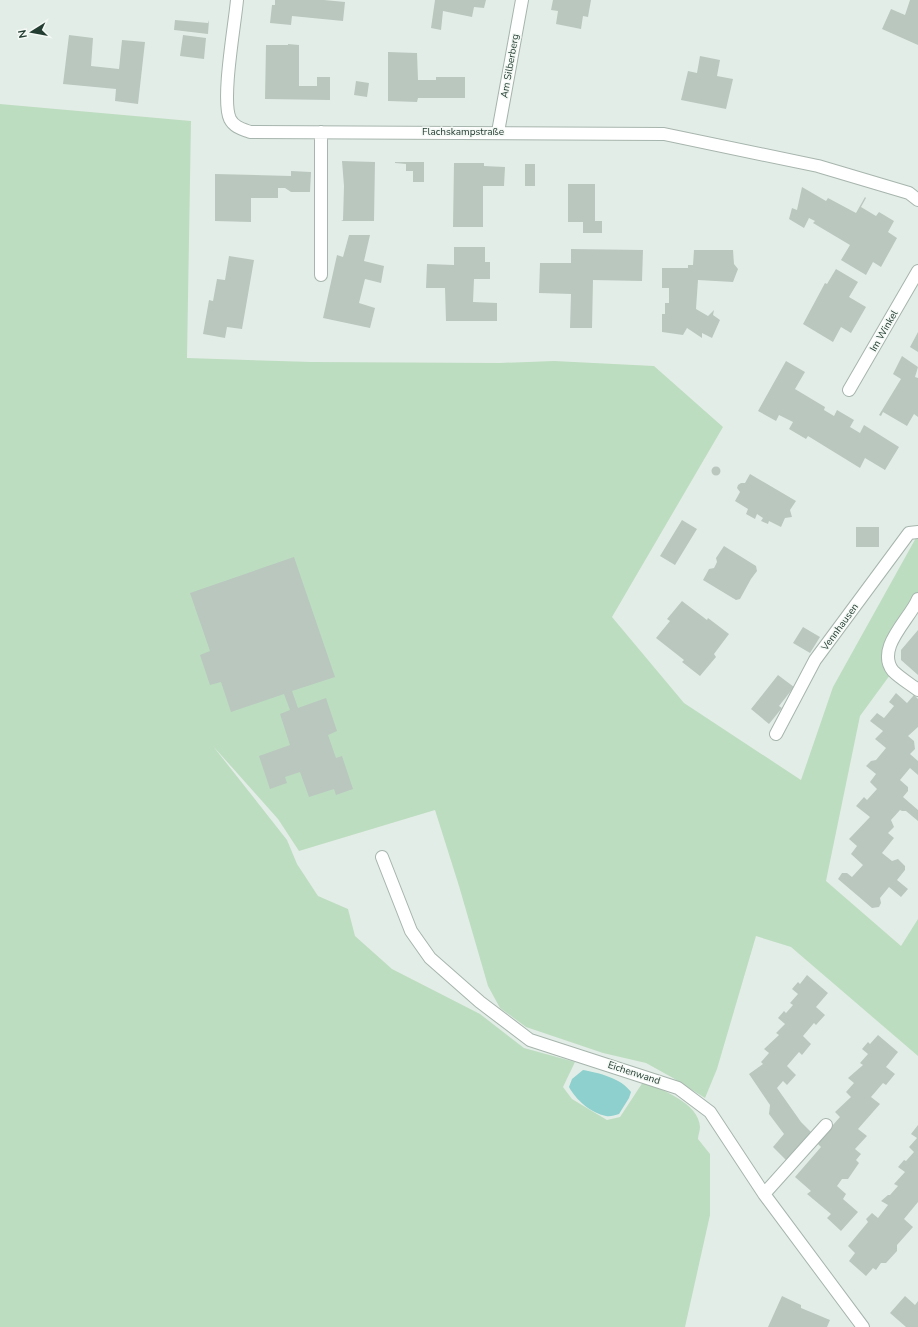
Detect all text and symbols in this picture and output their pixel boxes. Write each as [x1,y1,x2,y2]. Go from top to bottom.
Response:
north arrow [12,12,52,52]
text: N [15,28,31,39]
street label: Am Silberberg [497,33,523,99]
street label: Flachskampstraße [422,125,504,139]
street label: Im Winkel [866,308,902,354]
street label: Vennhausen [817,600,862,654]
street label: Eichenwand [606,1058,662,1088]

